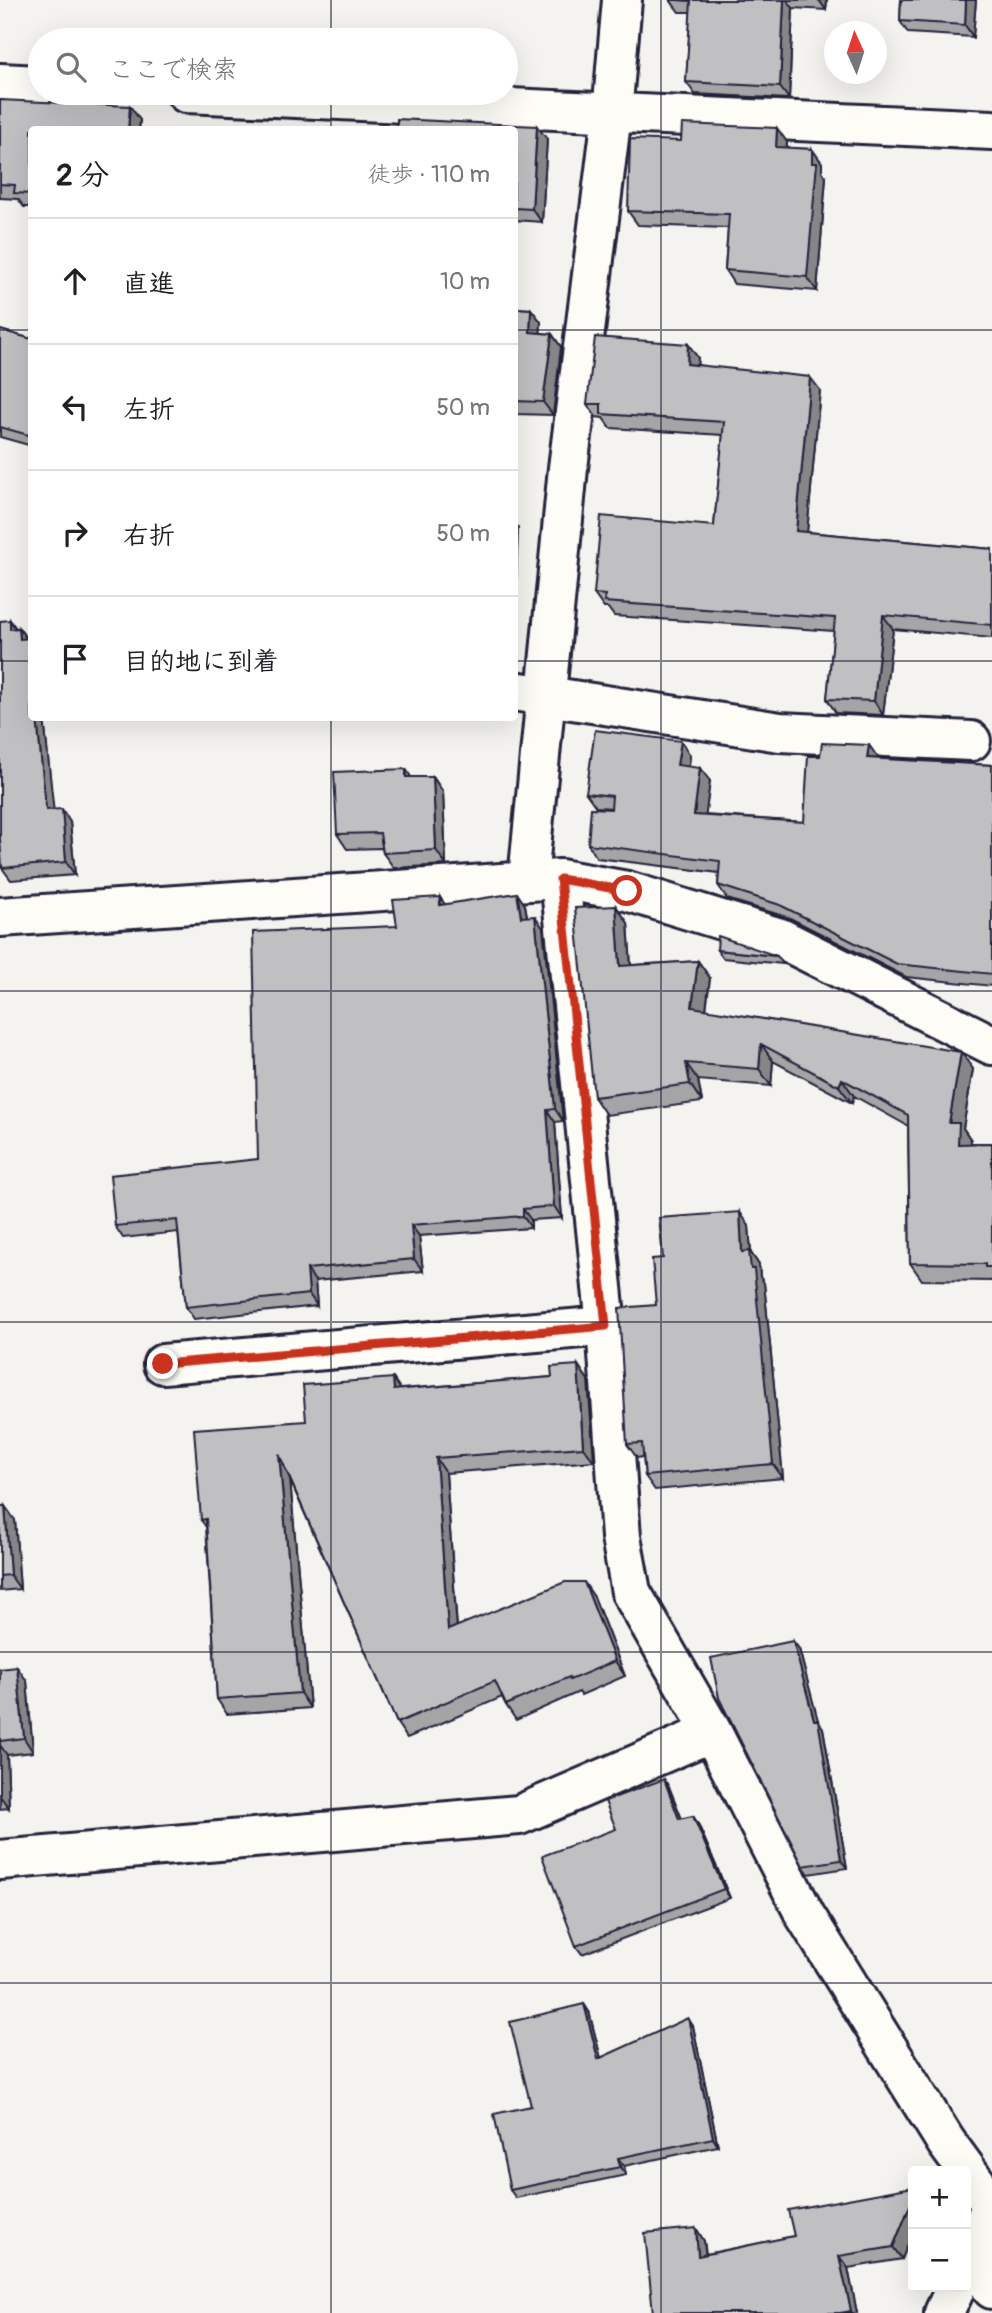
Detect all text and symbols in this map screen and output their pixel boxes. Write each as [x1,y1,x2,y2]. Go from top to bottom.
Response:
north arrow [824,21,887,84]
search box [28,28,518,105]
icon: search [52,48,90,86]
text: ここで検索 [108,54,238,86]
text: 2 分 [56,157,109,194]
text: 徒歩 · 110 m [367,160,490,189]
icon: ahead [56,262,94,300]
text: 10 m [440,267,490,296]
text: 直進 [123,268,175,300]
icon: left [56,388,94,426]
text: 50 m [436,393,490,422]
text: 左折 [123,394,175,426]
icon: right [56,514,94,552]
text: 50 m [436,519,490,548]
text: 右折 [123,520,175,552]
icon: arrive [56,640,94,678]
text: 目的地に到着 [123,646,279,678]
route start [611,875,642,906]
route end [147,1348,178,1379]
map controls [908,2166,971,2292]
button: + [908,2166,971,2229]
button: − [908,2229,971,2292]

